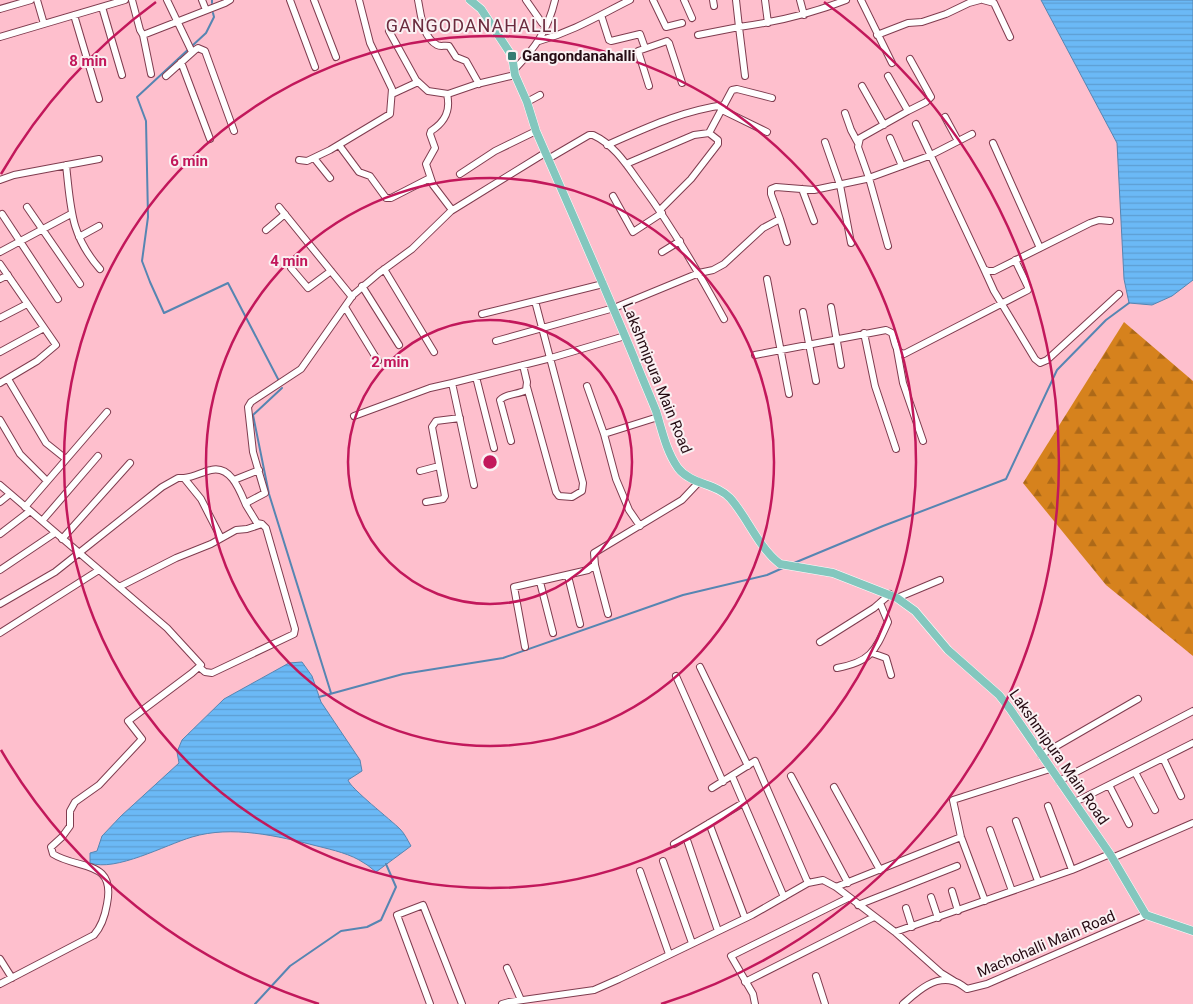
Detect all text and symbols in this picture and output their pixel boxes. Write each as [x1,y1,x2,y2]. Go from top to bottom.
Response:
district label: GANGODANAHALLI [386,15,558,36]
place label: Gangondanahalli [522,47,635,65]
marker: Gangondanahalli [506,50,518,62]
text: 8 min [69,52,107,70]
text: 6 min [170,152,208,170]
text: 4 min [270,252,308,270]
street label: Lakshmipura Main Road [618,300,696,456]
text: 2 min [371,353,409,371]
centre of rings [481,453,499,471]
street label: Lakshmipura Main Road [1005,686,1113,828]
street label: Machohalli Main Road [974,907,1118,981]

